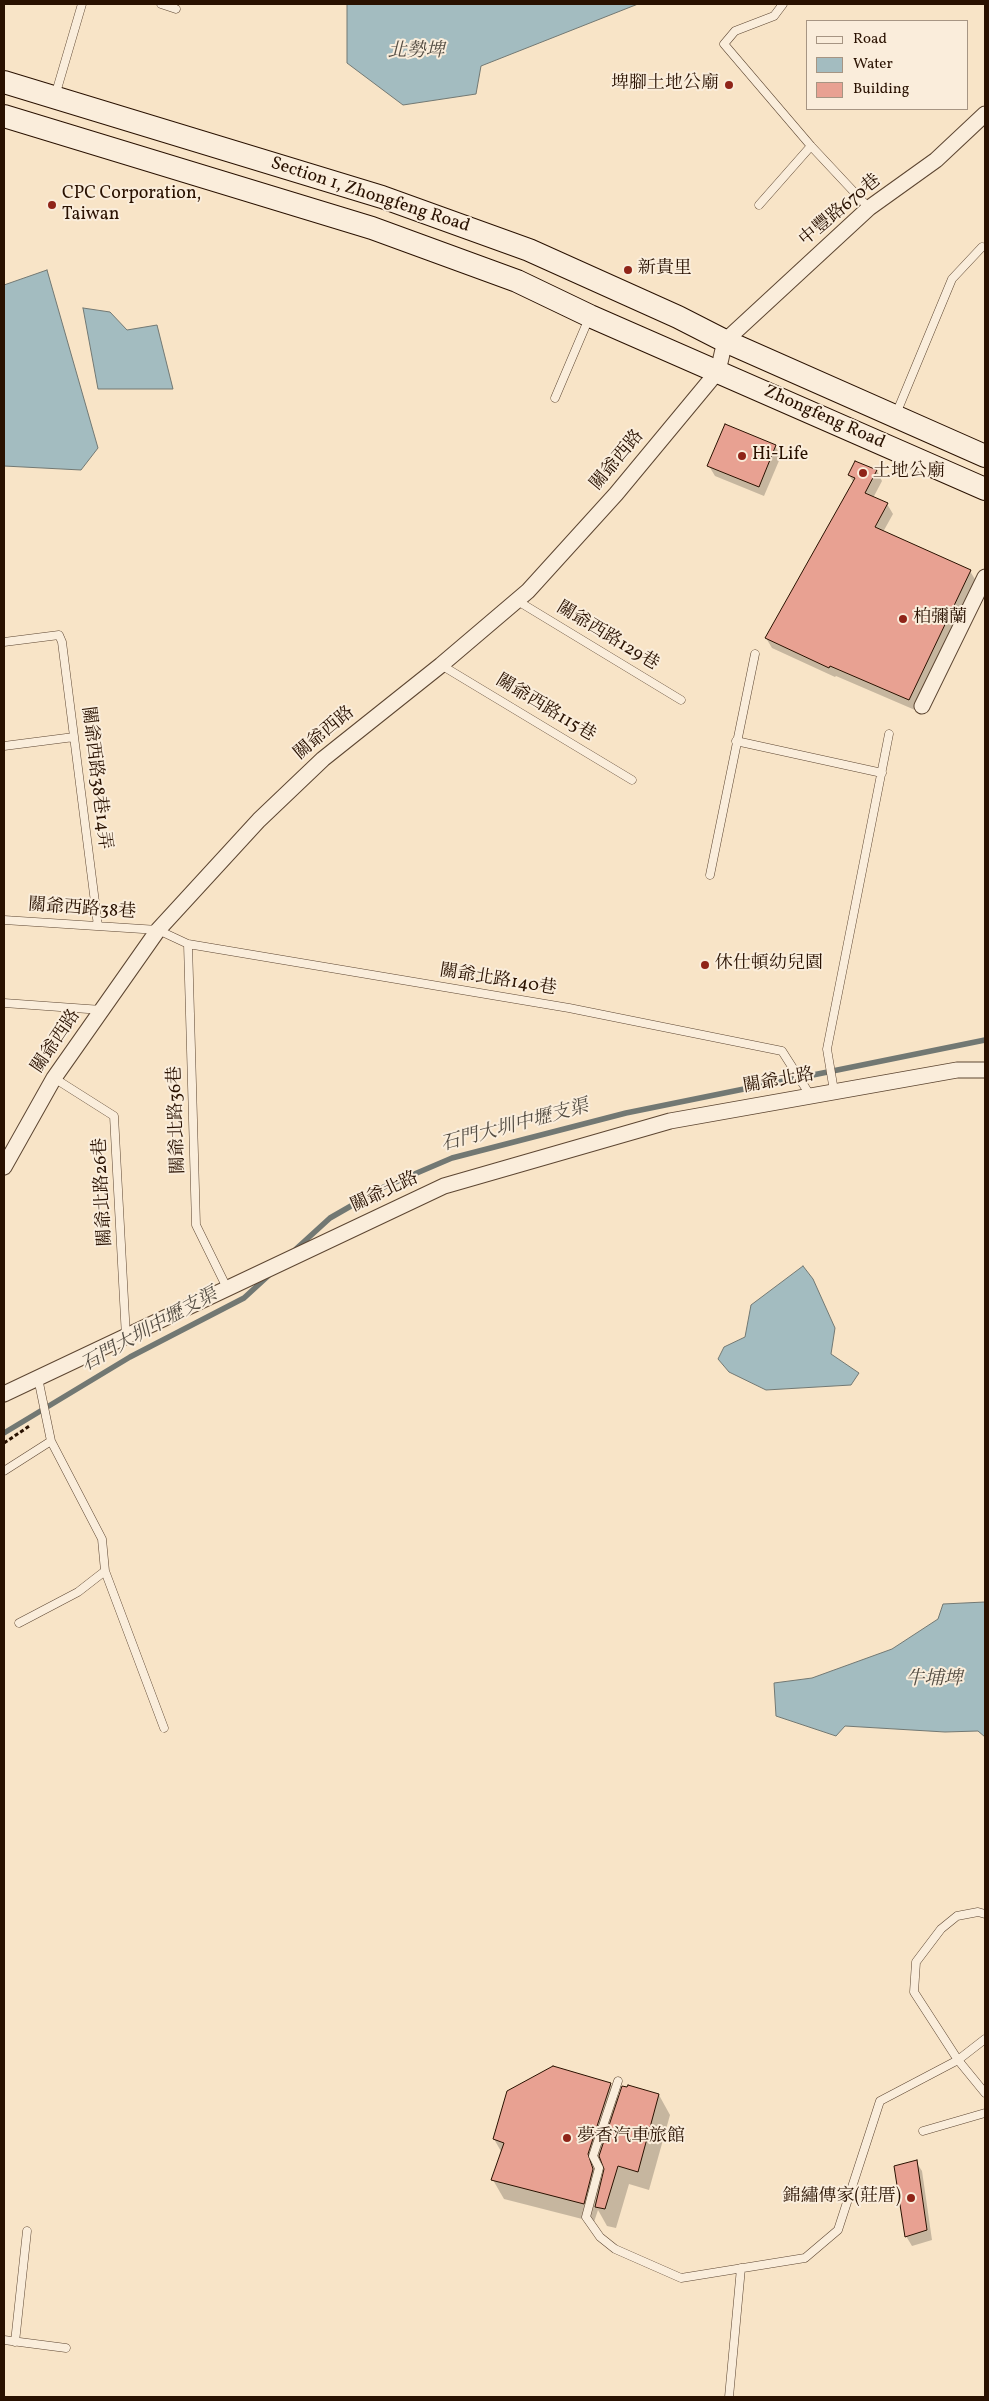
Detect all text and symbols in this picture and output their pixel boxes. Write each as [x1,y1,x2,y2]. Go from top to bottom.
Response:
legend [806,20,969,110]
text: Road [853,29,887,50]
water label: 北勢埤 [388,42,444,64]
text: Water [853,54,893,75]
place label: 埤腳土地公廟 [611,74,719,96]
marker: 埤腳土地公廟 [723,79,735,91]
text: Building [853,79,909,100]
street label: Section 1, Zhongfeng Road [268,154,472,238]
street label: 中豐路670巷 [796,171,886,251]
place label: CPC Corporation, Taiwan [62,184,201,226]
marker: CPC Corporation, Taiwan [46,199,58,211]
place label: 新貴里 [638,259,692,281]
marker: 新貴里 [622,264,634,276]
street label: Zhongfeng Road [760,382,888,454]
street label: 關爺西路 [587,426,649,496]
place label: Hi-Life [752,445,808,467]
marker: Hi-Life [736,450,748,462]
place label: 土地公廟 [873,462,945,484]
marker: 土地公廟 [857,467,869,479]
street label: 關爺西路129巷 [552,598,662,676]
place label: 柏彌蘭 [913,608,967,630]
marker: 柏彌蘭 [897,613,909,625]
street label: 關爺西路115巷 [491,671,599,747]
street label: 關爺西路 [290,703,360,765]
street label: 關爺西路38巷14弄 [75,705,115,851]
street label: 關爺西路38巷 [27,895,137,925]
place label: 休仕頓幼兒園 [715,954,823,976]
marker: 休仕頓幼兒園 [699,959,711,971]
street label: 關爺北路140巷 [438,961,558,1001]
street label: 關爺西路 [28,1006,86,1078]
street label: 關爺北路36巷 [165,1065,191,1175]
street label: 關爺北路 [742,1065,816,1099]
water label: 石門大圳中壢支渠 [439,1096,591,1158]
street label: 關爺北路26巷 [90,1137,118,1247]
street label: 關爺北路 [348,1168,422,1218]
water label: 石門大圳中壢支渠 [78,1284,222,1378]
water label: 牛埔埤 [906,1670,962,1692]
place label: 夢香汽車旅館 [577,2127,685,2149]
marker: 夢香汽車旅館 [561,2132,573,2144]
place label: 錦繡傳家(莊厝) [783,2187,901,2209]
marker: 錦繡傳家(莊厝) [905,2192,917,2204]

